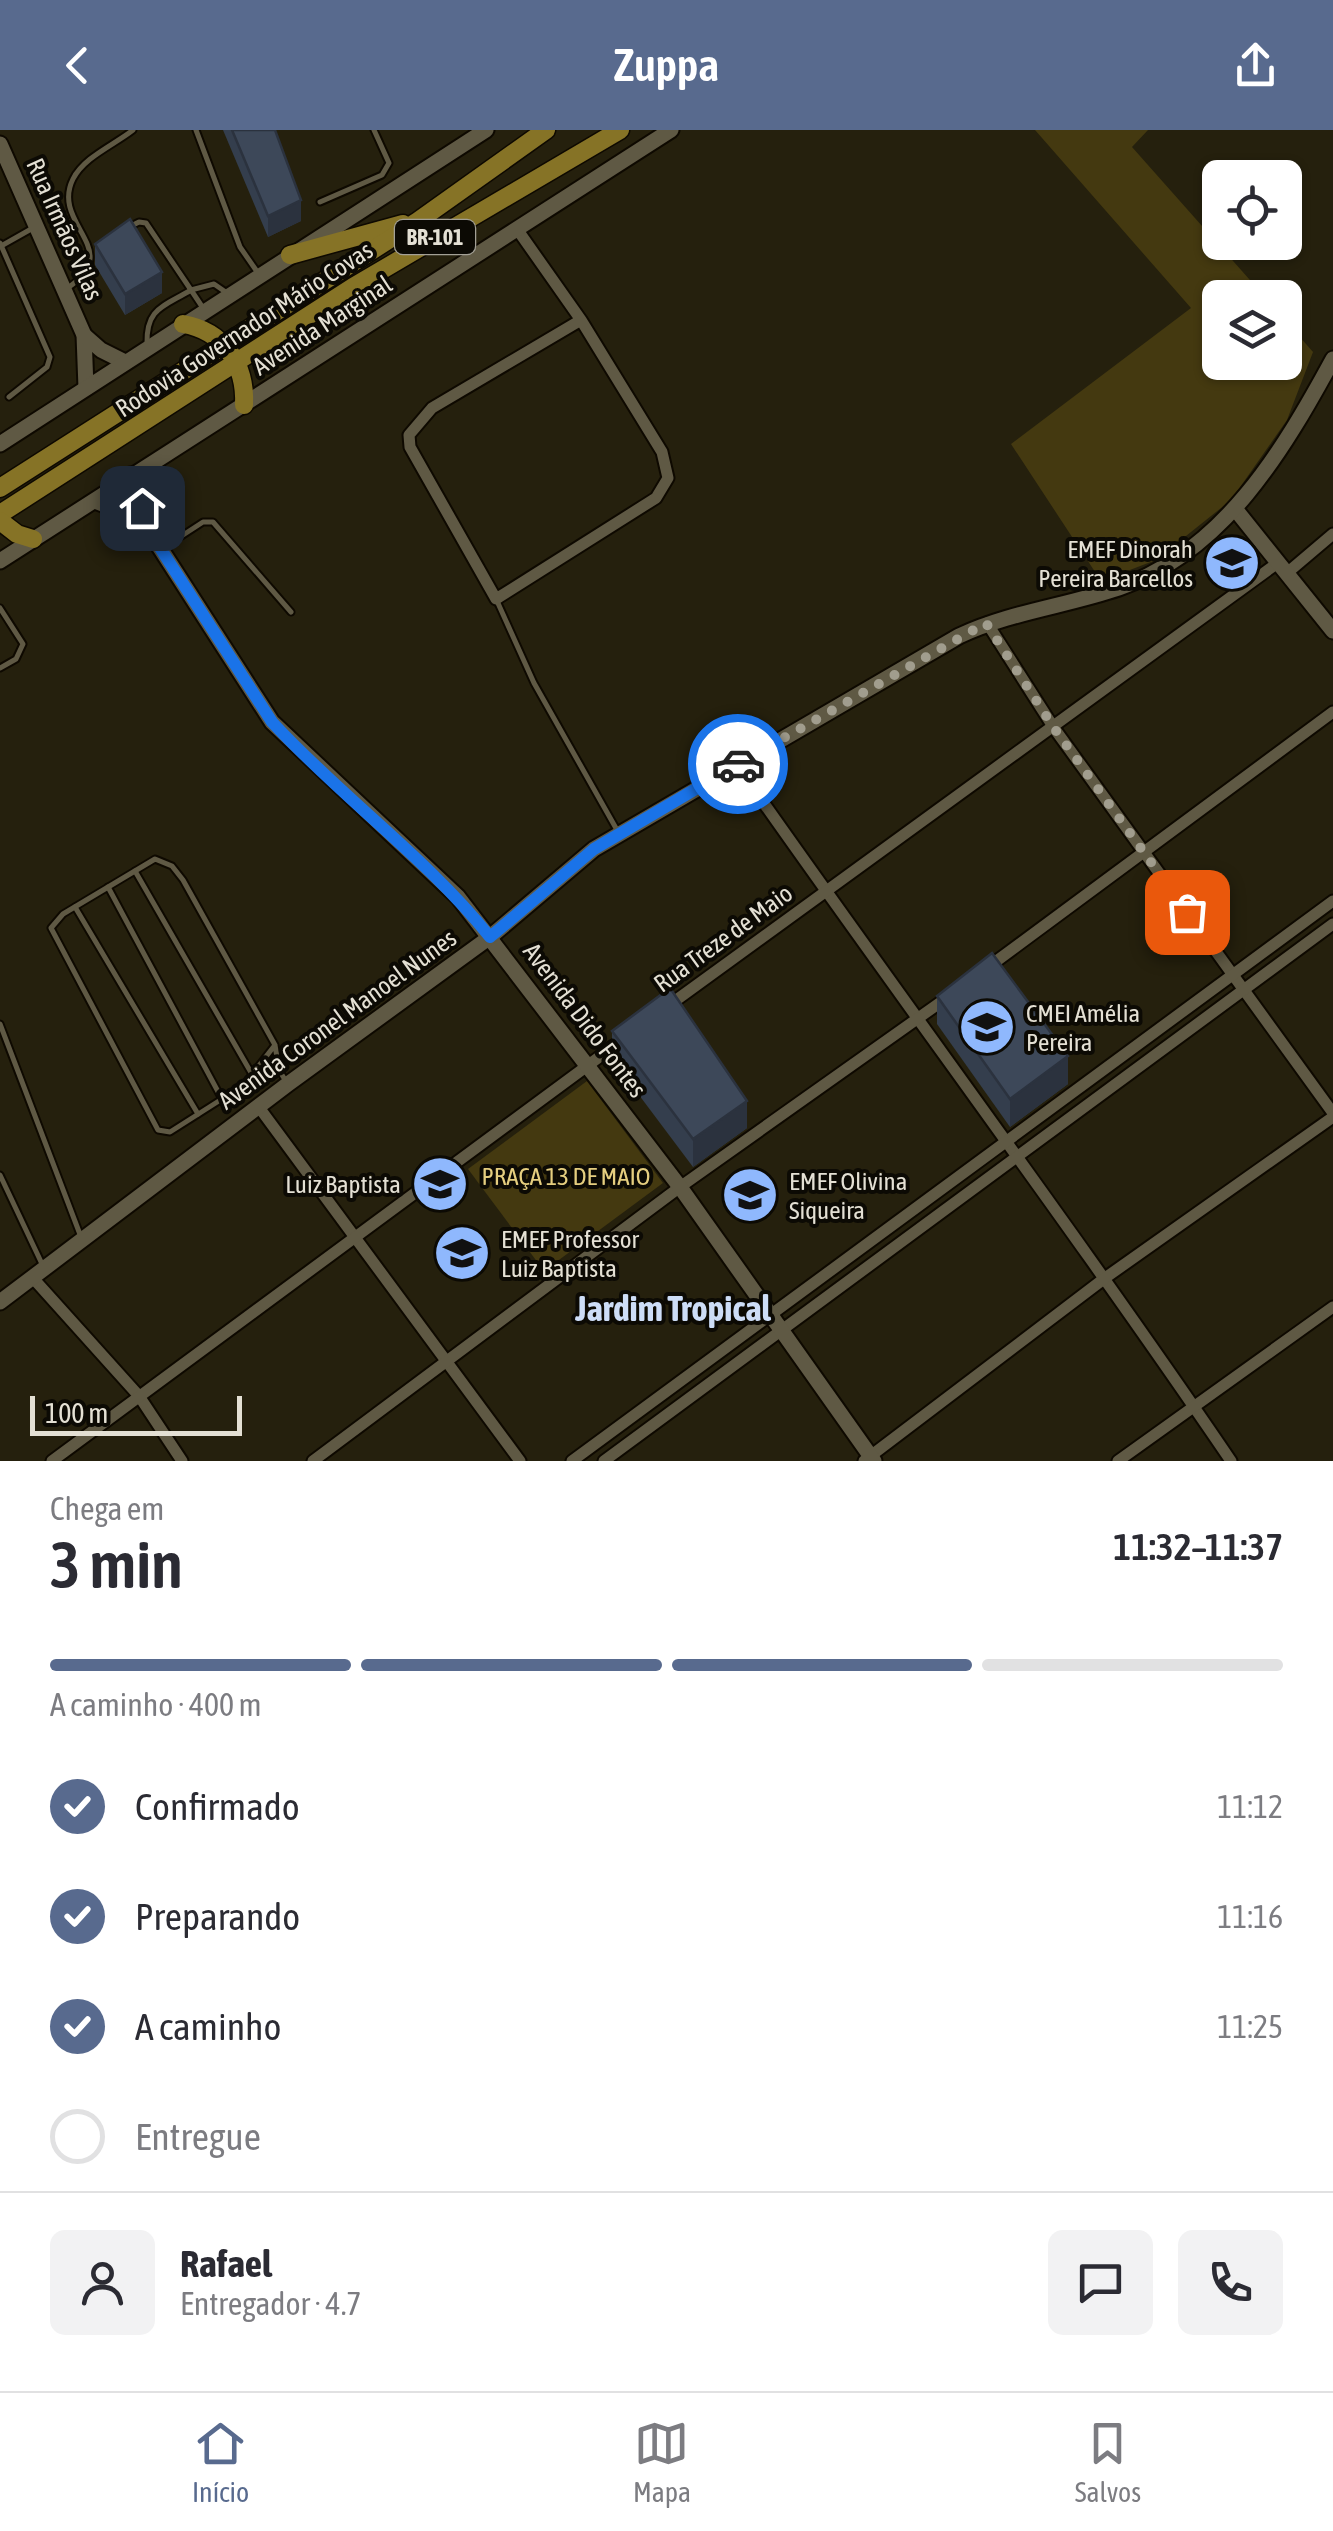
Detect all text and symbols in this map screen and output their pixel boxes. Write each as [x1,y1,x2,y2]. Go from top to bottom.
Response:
icon: back [50,38,105,93]
icon: share [1228,38,1283,93]
text: Zuppa [614,39,719,91]
street label: Rua Irmãos Vilas [21,154,109,304]
map controls [1202,160,1302,380]
button: locate [1202,160,1302,260]
road number: BR-101 [395,220,475,254]
street label: Rodovia Governador Mário Covas [110,235,378,423]
street label: Avenida Marginal [247,269,397,380]
button: layers [1202,280,1302,380]
pin [100,466,185,551]
icon: home [115,481,170,536]
school or university icon: EMEF Dinorah Pereira Barcellos [1202,533,1262,593]
place label: EMEF Dinorah Pereira Barcellos [1038,535,1193,592]
courier [688,714,788,814]
icon: car [711,737,766,792]
pin [1145,870,1230,955]
street label: Rua Treze de Maio [648,879,798,997]
icon: bag [1160,885,1215,940]
street label: Avenida Coronel Manoel Nunes [213,923,461,1115]
street label: Avenida Dido Fontes [518,937,652,1103]
school or university icon: CMEI Amélia Pereira [957,997,1017,1057]
place label: CMEI Amélia Pereira [1026,999,1140,1056]
school or university icon: Luiz Baptista [410,1154,470,1214]
park label: PRAÇA 13 DE MAIO [482,1162,650,1190]
school or university icon: EMEF Olivina Siqueira [720,1165,780,1225]
place label: EMEF Olivina Siqueira [789,1167,907,1224]
place label: Luiz Baptista [285,1170,401,1198]
school or university icon: EMEF Professor Luiz Baptista [432,1223,492,1283]
place label: EMEF Professor Luiz Baptista [501,1225,640,1282]
district label: Jardim Tropical [574,1288,772,1328]
scale bar [30,1391,242,1436]
text: 100 m [45,1397,108,1429]
text: Chega em [50,1490,164,1527]
text: 11:32–11:37 [1113,1525,1283,1568]
text: 3 min [50,1527,183,1602]
text: A caminho · 400 m [50,1686,261,1723]
icon: check [50,1779,105,1834]
text: Confirmado [135,1785,300,1828]
text: 11:12 [1217,1788,1283,1825]
icon: check [50,1889,105,1944]
text: Preparando [135,1895,300,1938]
text: 11:16 [1217,1898,1283,1935]
icon: check [50,1999,105,2054]
text: A caminho [135,2005,281,2048]
text: 11:25 [1217,2008,1283,2045]
text: Entregue [135,2115,261,2158]
button: person [50,2230,155,2335]
button: chat [1048,2230,1153,2335]
button: phone [1178,2230,1283,2335]
text: Rafael [180,2242,272,2285]
text: Entregador · 4.7 [180,2285,361,2322]
tab: Início [192,2416,249,2508]
tab: Mapa [633,2416,691,2508]
tab: Salvos [1075,2416,1141,2508]

